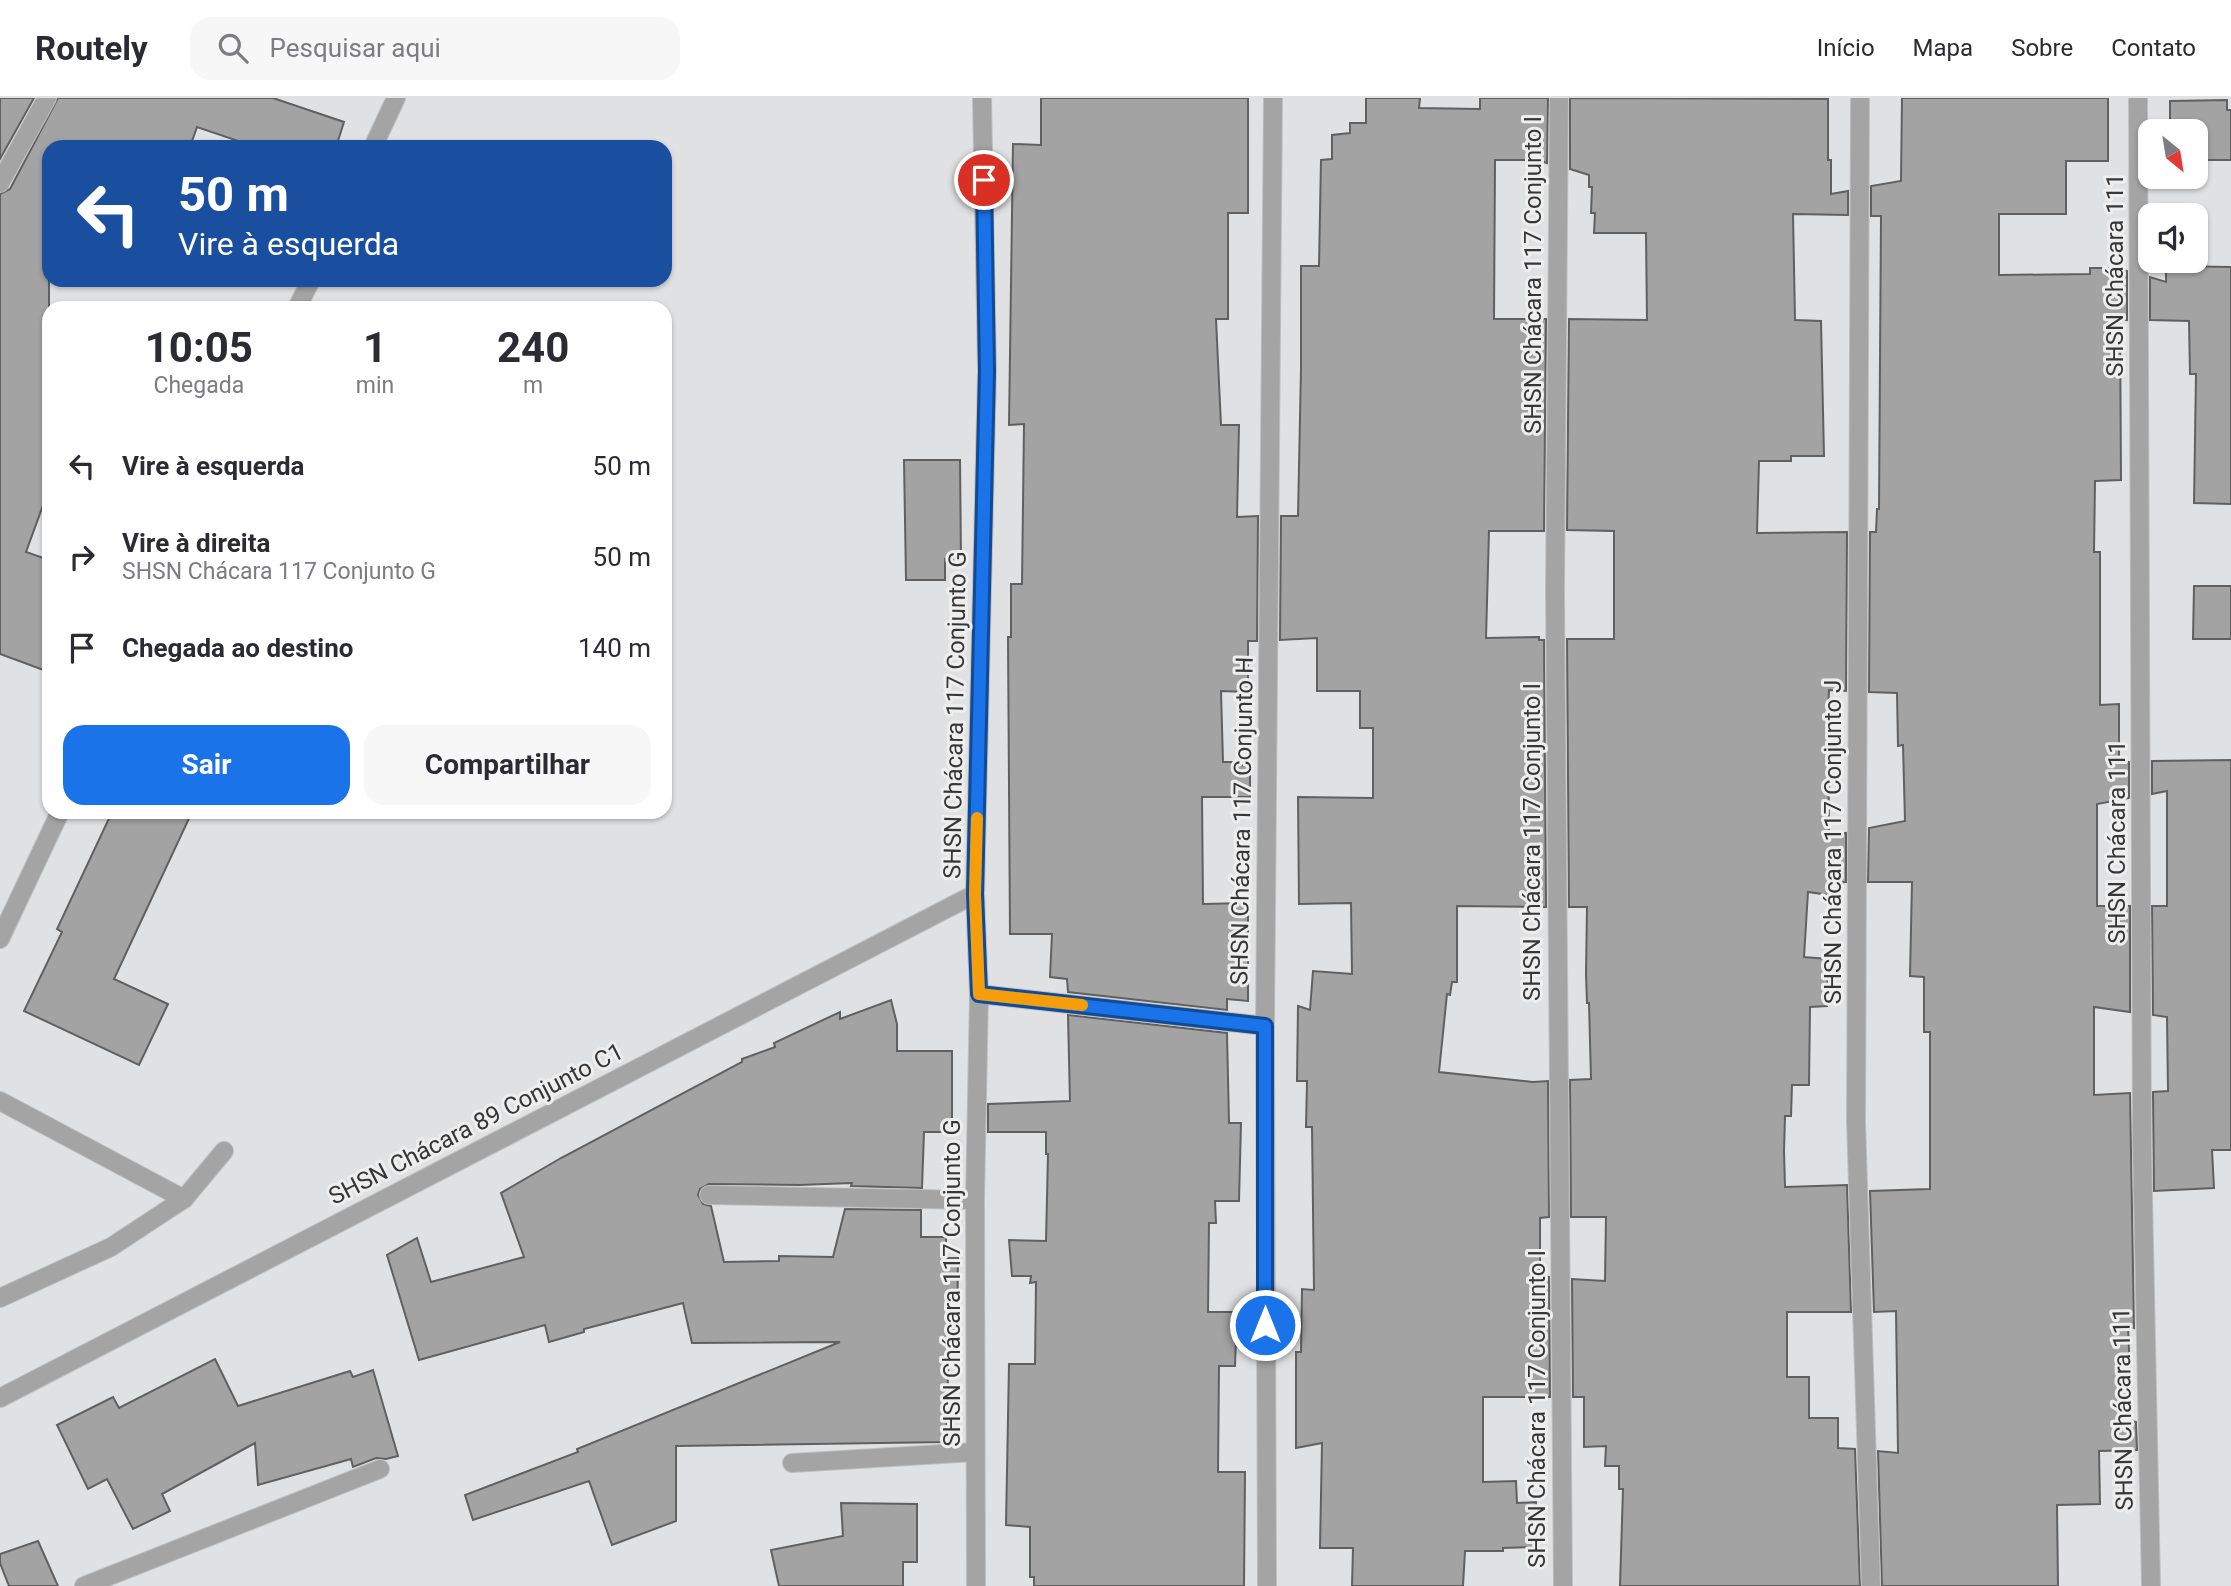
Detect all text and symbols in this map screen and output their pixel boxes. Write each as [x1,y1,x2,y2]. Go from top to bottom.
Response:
search box [190,17,680,80]
text: Routely [35,29,148,68]
icon: search [214,29,252,67]
text: Pesquisar aqui [270,33,441,63]
text: Início [1817,34,1875,62]
text: Mapa [1913,34,1973,62]
text: Sobre [2011,34,2073,62]
text: Contato [2111,34,2196,62]
street label: SHSN Chácara 117 Conjunto I [1519,116,1547,434]
north arrow [2138,119,2208,189]
map controls [2138,119,2208,273]
pin [954,150,1014,210]
icon: arrive [965,161,1003,199]
text: 50 m [178,166,289,223]
icon: left [63,168,154,259]
street label: SHSN Chácara 111 [2101,173,2129,377]
button: sound [2138,203,2208,273]
text: Vire à esquerda [178,225,399,263]
text: 10:05 [145,323,253,372]
text: 1 [363,323,387,372]
text: 240 [497,323,569,372]
text: Chegada [153,372,244,399]
text: min [356,372,394,399]
text: m [523,372,543,399]
icon: left [63,447,101,485]
text: Vire à esquerda [122,451,305,481]
text: 50 m [593,451,651,481]
text: Vire à direita [122,528,270,558]
icon: right [63,538,101,576]
text: 50 m [593,542,651,572]
street label: SHSN Chácara 117 Conjunto G [938,551,972,879]
text: SHSN Chácara 117 Conjunto G [122,558,436,585]
icon: arrive [63,629,101,667]
text: Chegada ao destino [122,633,353,663]
text: 140 m [578,633,651,663]
street label: SHSN Chácara 117 Conjunto H [1225,657,1259,985]
street label: SHSN Chácara 117 Conjunto J [1819,680,1847,1004]
street label: SHSN Chácara 117 Conjunto I [1518,683,1546,1001]
button: Sair [63,725,350,805]
button: Compartilhar [364,725,651,805]
street label: SHSN Chácara 111 [2103,740,2131,944]
street label: SHSN Chácara 89 Conjunto C1 [324,1037,628,1211]
street label: SHSN Chácara 117 Conjunto G [938,1119,966,1447]
street label: SHSN Chácara 117 Conjunto I [1523,1250,1551,1568]
position arrow [1228,1288,1302,1362]
street label: SHSN Chácara 111 [2107,1307,2139,1511]

